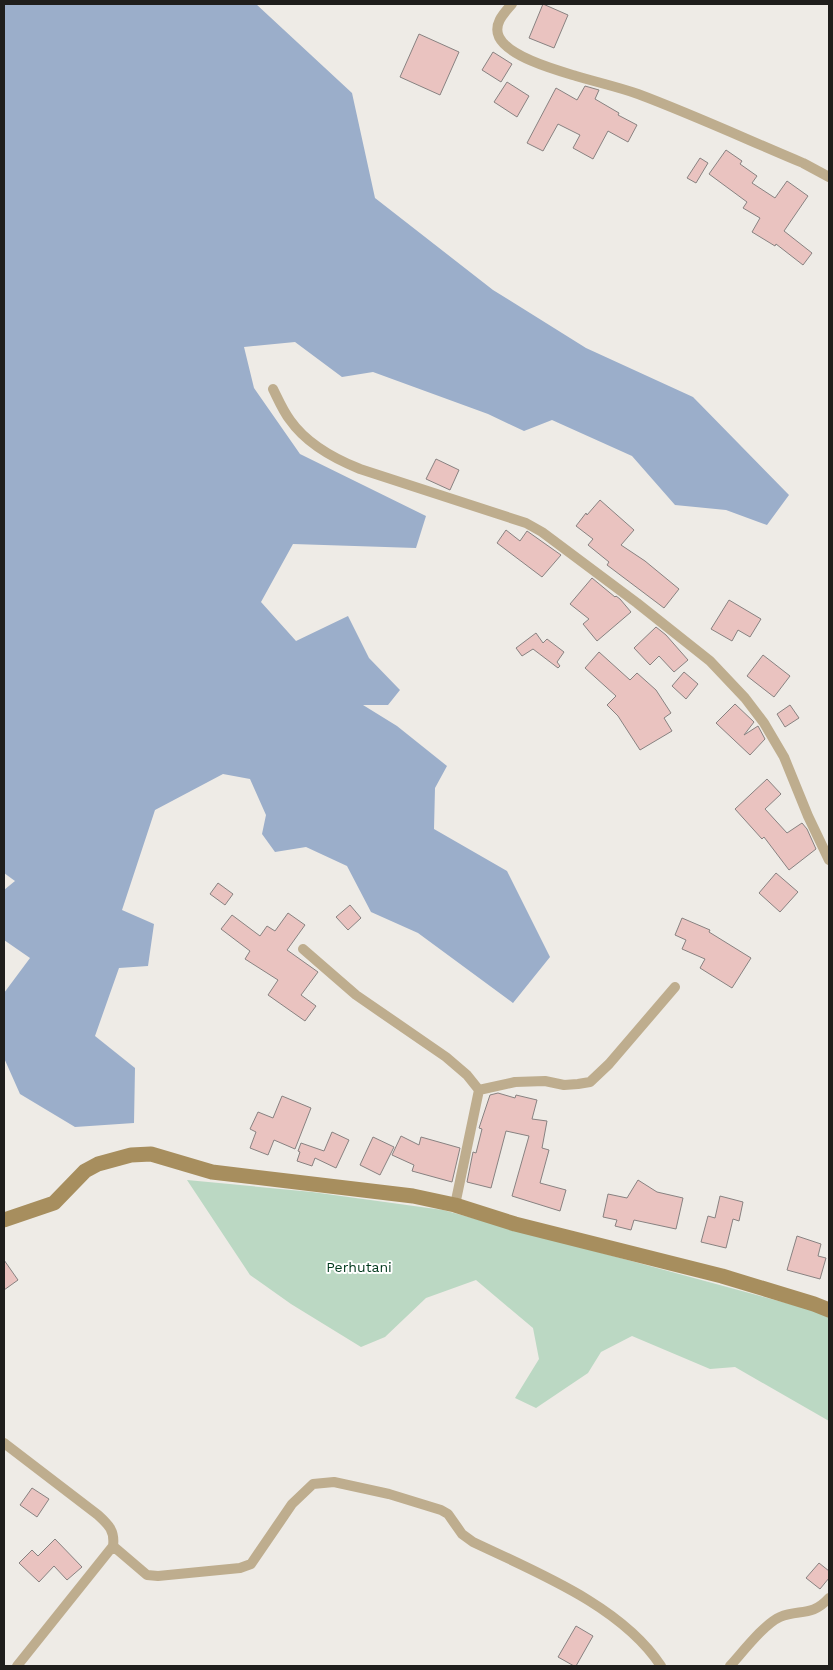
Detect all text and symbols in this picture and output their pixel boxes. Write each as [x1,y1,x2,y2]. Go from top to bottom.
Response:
park label: Perhutani [326,1259,392,1275]

